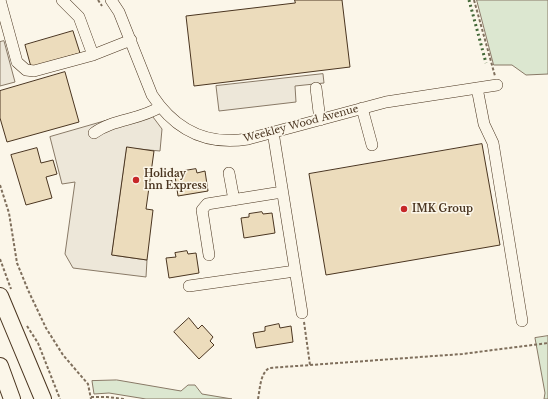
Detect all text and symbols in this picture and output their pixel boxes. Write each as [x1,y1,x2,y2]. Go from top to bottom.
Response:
street label: Weekley Wood Avenue [242,103,360,145]
place label: Holiday Inn Express [144,168,207,192]
marker: Holiday Inn Express [131,175,141,185]
place label: IMK Group [412,203,473,215]
marker: IMK Group [399,204,409,214]

